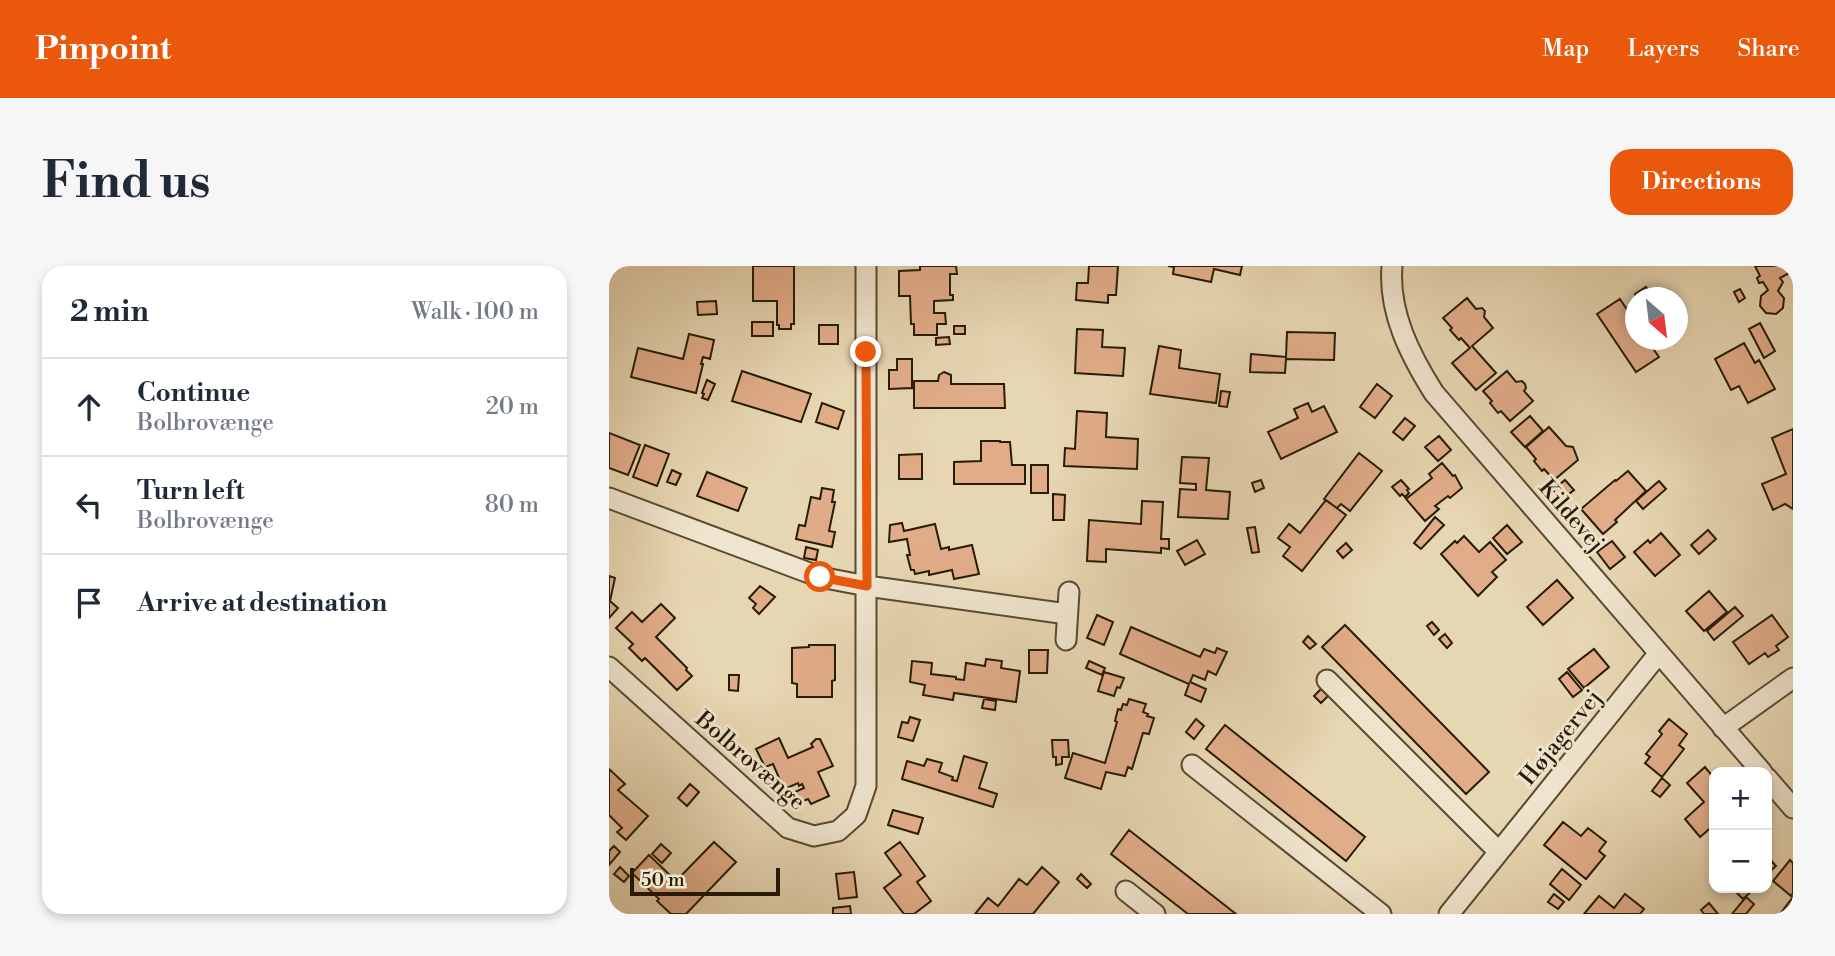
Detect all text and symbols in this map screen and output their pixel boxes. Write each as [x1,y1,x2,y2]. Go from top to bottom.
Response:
text: Pinpoint [35,29,172,70]
text: Map [1542,34,1589,64]
text: Layers [1627,34,1699,64]
text: Share [1737,34,1800,64]
button: Directions [1610,149,1793,215]
text: Find us [42,152,211,213]
north arrow [1625,287,1688,350]
text: 2 min [70,293,149,331]
text: Walk · 100 m [411,298,539,326]
route end [850,336,881,367]
text: Continue [137,377,250,409]
icon: ahead [70,388,108,426]
text: 20 m [486,393,539,421]
text: Bolbrovænge [137,409,274,437]
street label: Kildevej [1532,474,1610,557]
text: Turn left [137,475,245,507]
icon: left [70,486,108,524]
text: 80 m [485,491,539,519]
text: Bolbrovænge [137,507,274,535]
route start [804,561,835,592]
icon: arrive [70,584,108,622]
text: Arrive at destination [137,587,387,619]
street label: Højagervej [1514,684,1608,791]
street label: Bolbrovænge [689,705,811,816]
map controls [1709,767,1772,893]
button: + [1709,767,1772,830]
button: − [1709,830,1772,893]
scale bar [630,865,781,897]
text: 50 m [641,868,685,892]

